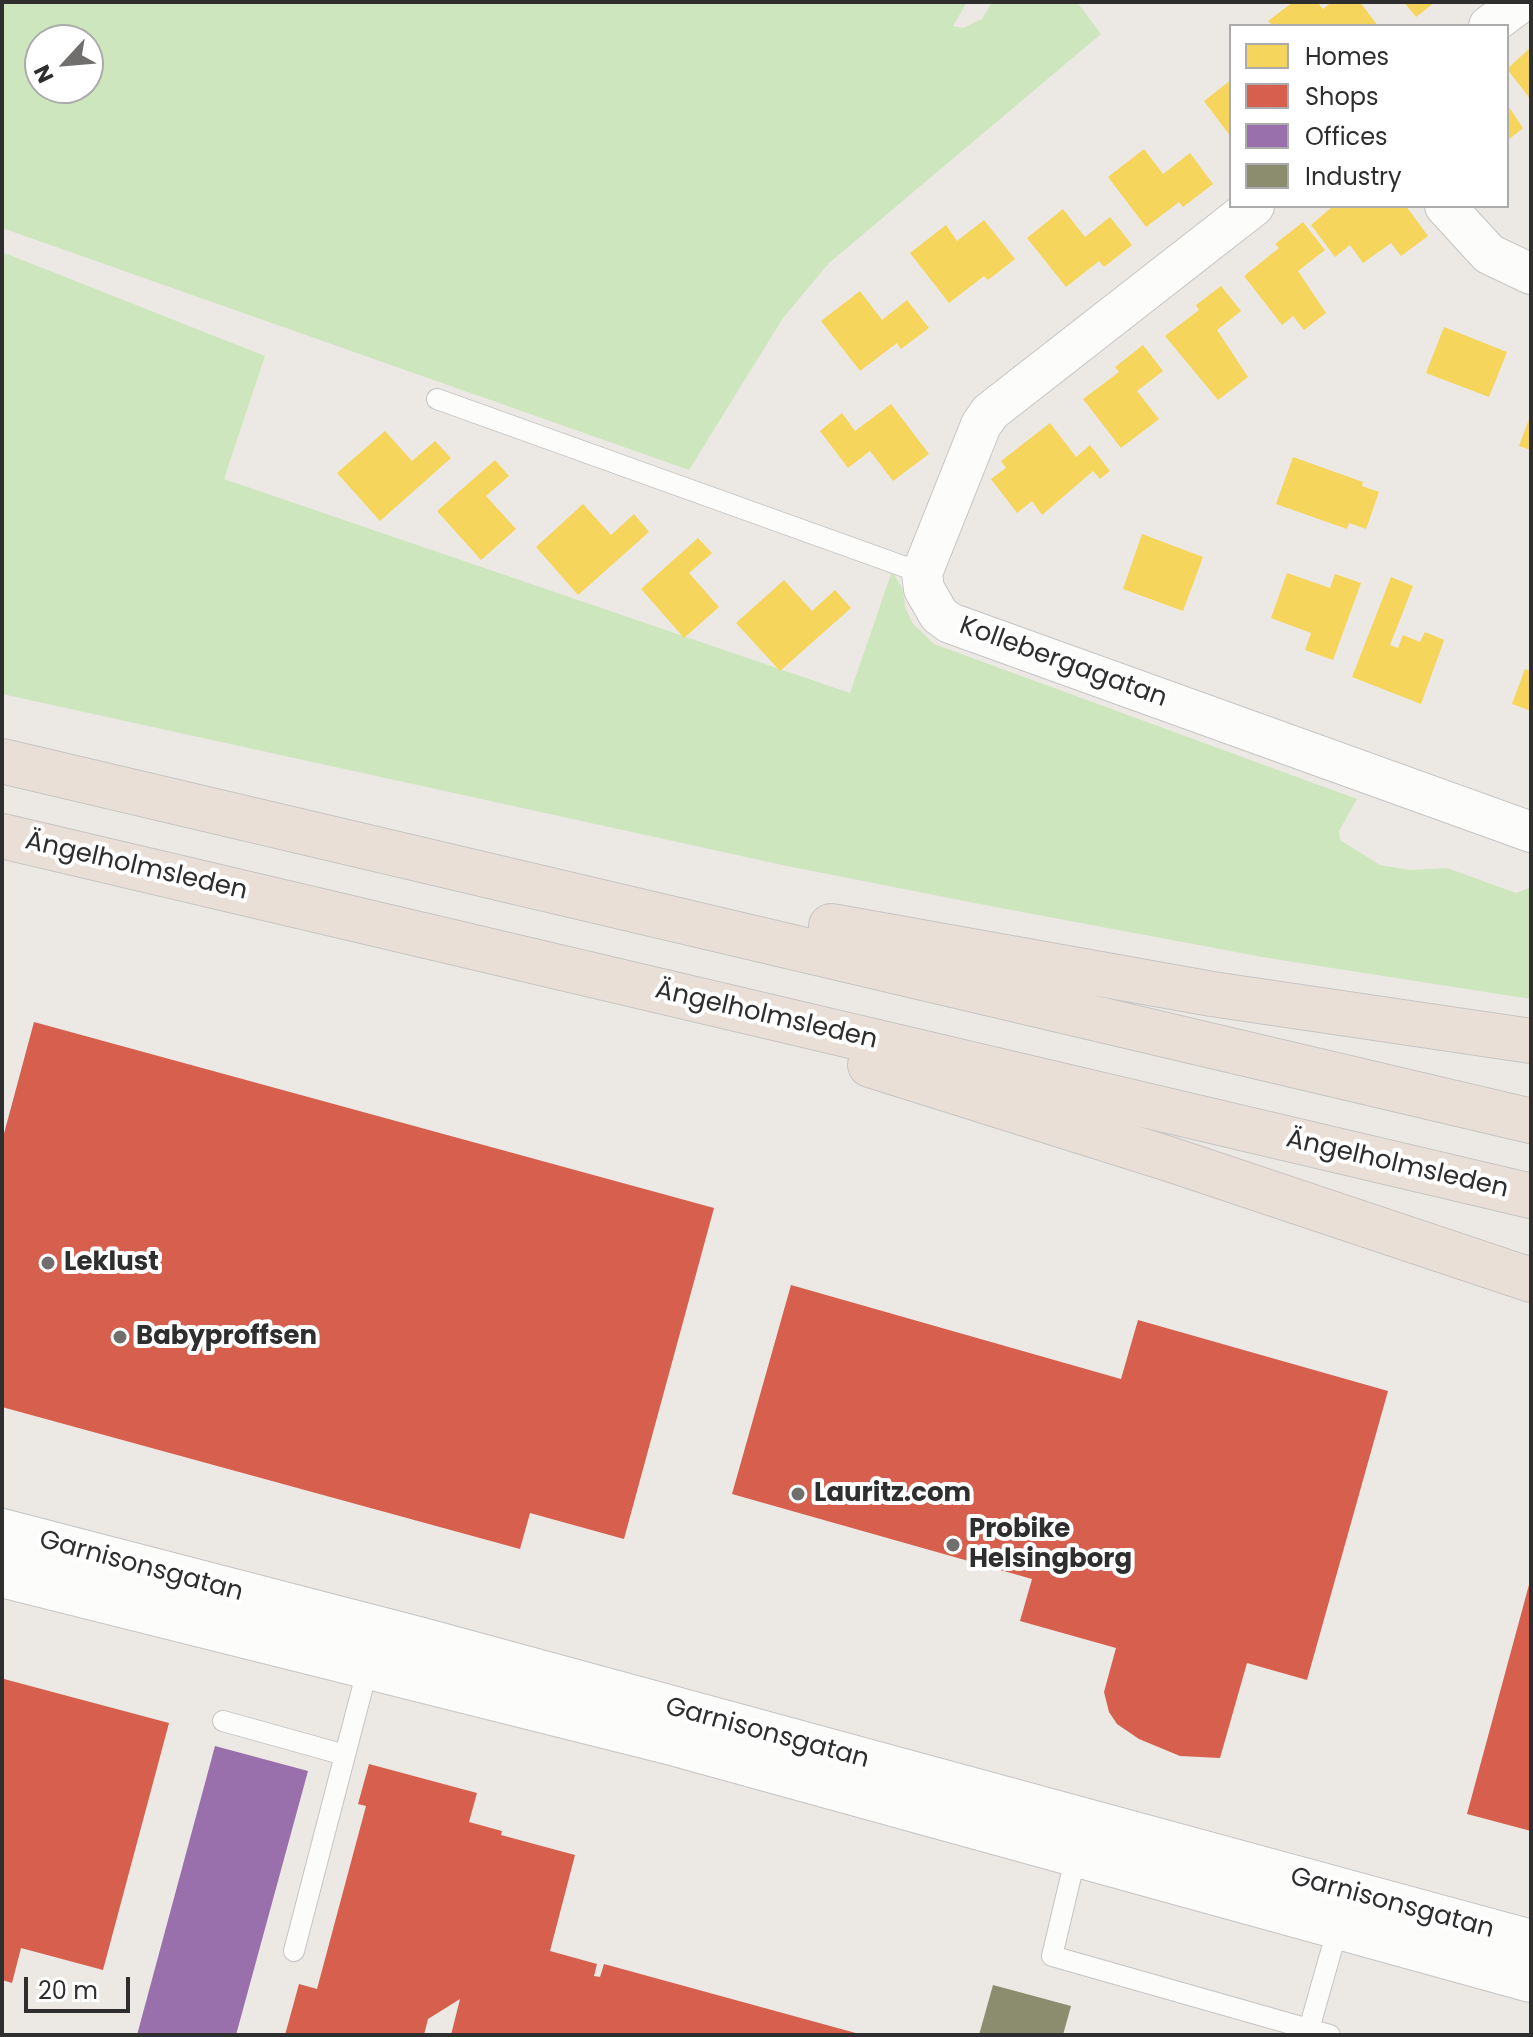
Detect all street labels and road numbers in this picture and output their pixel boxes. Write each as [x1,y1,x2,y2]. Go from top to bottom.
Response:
street label: Kollebergagatan [955,611,1171,715]
street label: Ängelholmsleden [22,826,250,908]
street label: Ängelholmsleden [652,975,880,1057]
street label: Ängelholmsleden [1283,1124,1511,1206]
street label: Garnisonsgatan [36,1525,246,1609]
street label: Garnisonsgatan [662,1692,872,1776]
street label: Garnisonsgatan [1287,1862,1497,1946]

